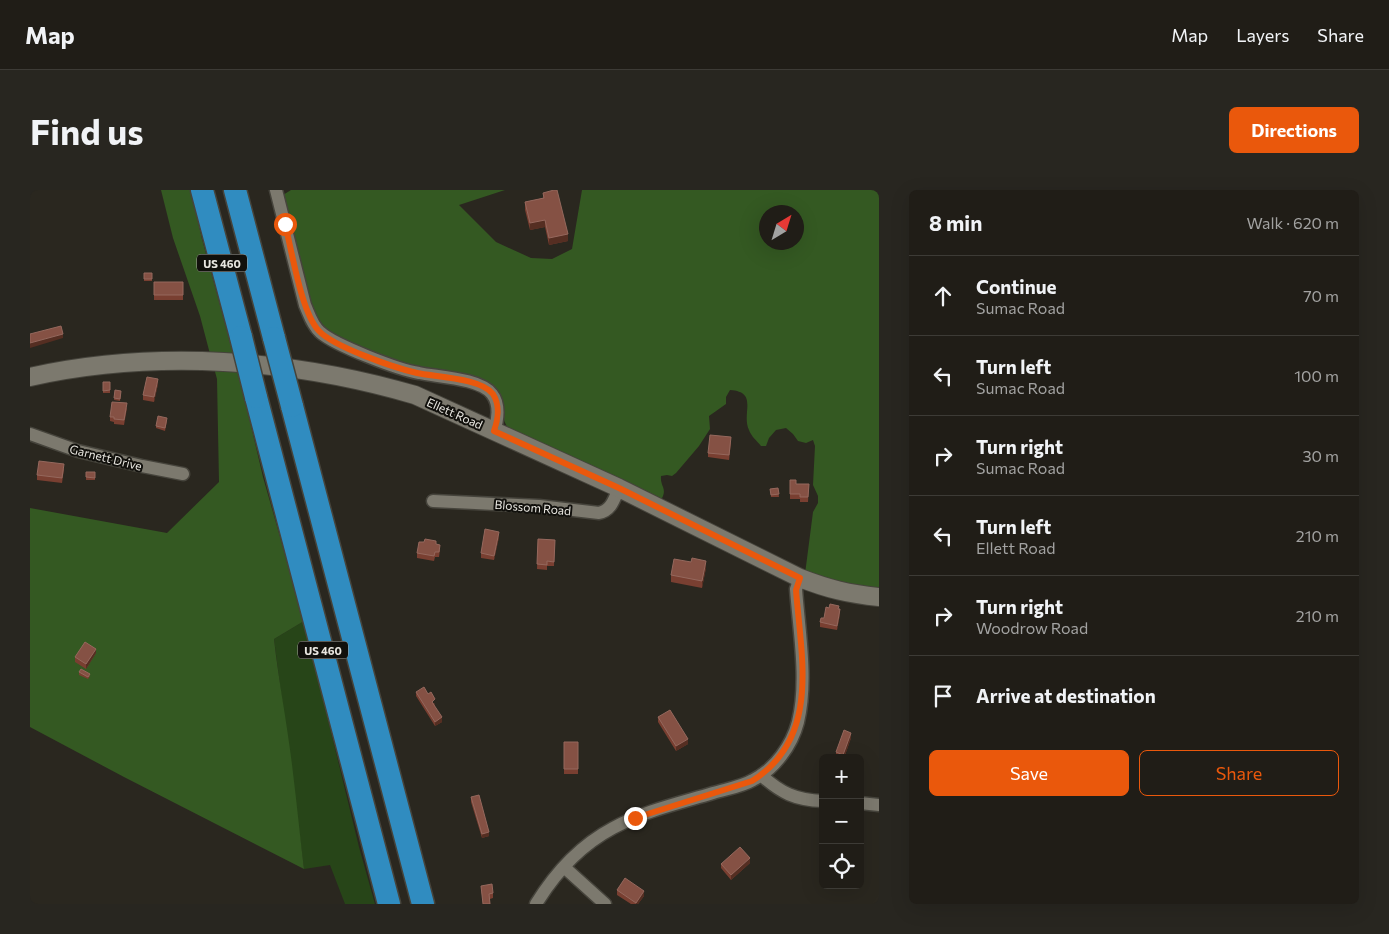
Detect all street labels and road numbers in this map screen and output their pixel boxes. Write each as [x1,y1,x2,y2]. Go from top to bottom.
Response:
road number: US 460 [197,254,247,272]
street label: Ellett Road [425,394,485,432]
street label: Garnett Drive [68,441,144,473]
street label: Blossom Road [494,497,572,517]
road number: US 460 [298,642,348,658]

